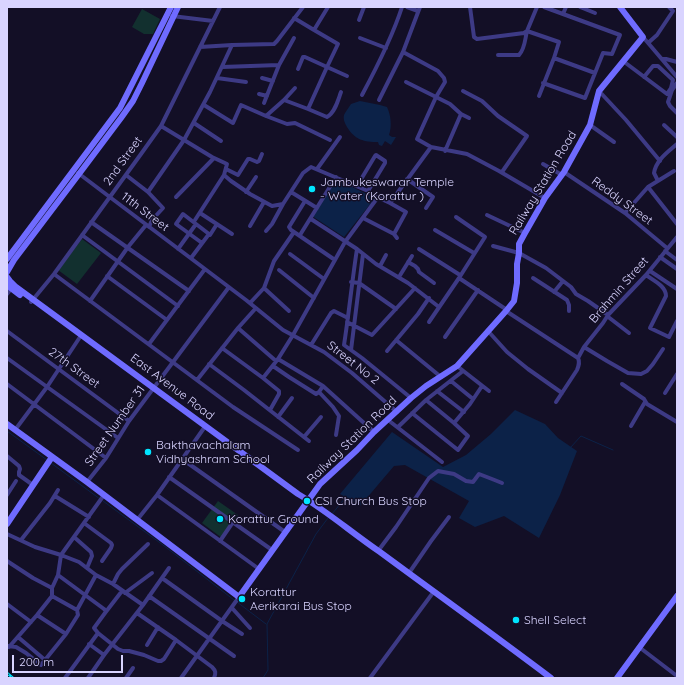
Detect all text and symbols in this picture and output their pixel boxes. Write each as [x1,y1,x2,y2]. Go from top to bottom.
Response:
street label: Railway Station Road [506,128,580,238]
street label: 2nd Street [100,134,146,188]
street label: Reddy Street [589,174,655,228]
place label: Jambukeswarar Temple - Water (Korattur ) [320,175,454,203]
marker: Jambukeswarar Temple - Water (Korattur ) [307,184,317,194]
street label: 11th Street [118,189,172,235]
street label: Brahmin Street [586,254,652,326]
street label: Street No 2 [324,338,382,388]
street label: 27th Street [46,345,102,391]
street label: East Avenue Road [127,351,217,423]
street label: Street Number 31 [82,383,148,469]
street label: Railway Station Road [304,394,400,486]
place label: Bakthavachalam Vidhyashram School [156,438,270,466]
marker: Bakthavachalam Vidhyashram School [143,447,153,457]
place label: CSI Church Bus Stop [315,494,427,508]
marker: CSI Church Bus Stop [302,496,312,506]
place label: Korattur Ground [228,512,319,526]
marker: Korattur Ground [215,514,225,524]
place label: Korattur Aerikarai Bus Stop [250,585,352,613]
marker: Korattur Aerikarai Bus Stop [237,594,247,604]
place label: Shell Select [524,613,586,627]
marker: Shell Select [511,615,521,625]
scale bar [14,647,125,673]
text: 200 m [19,654,54,669]

